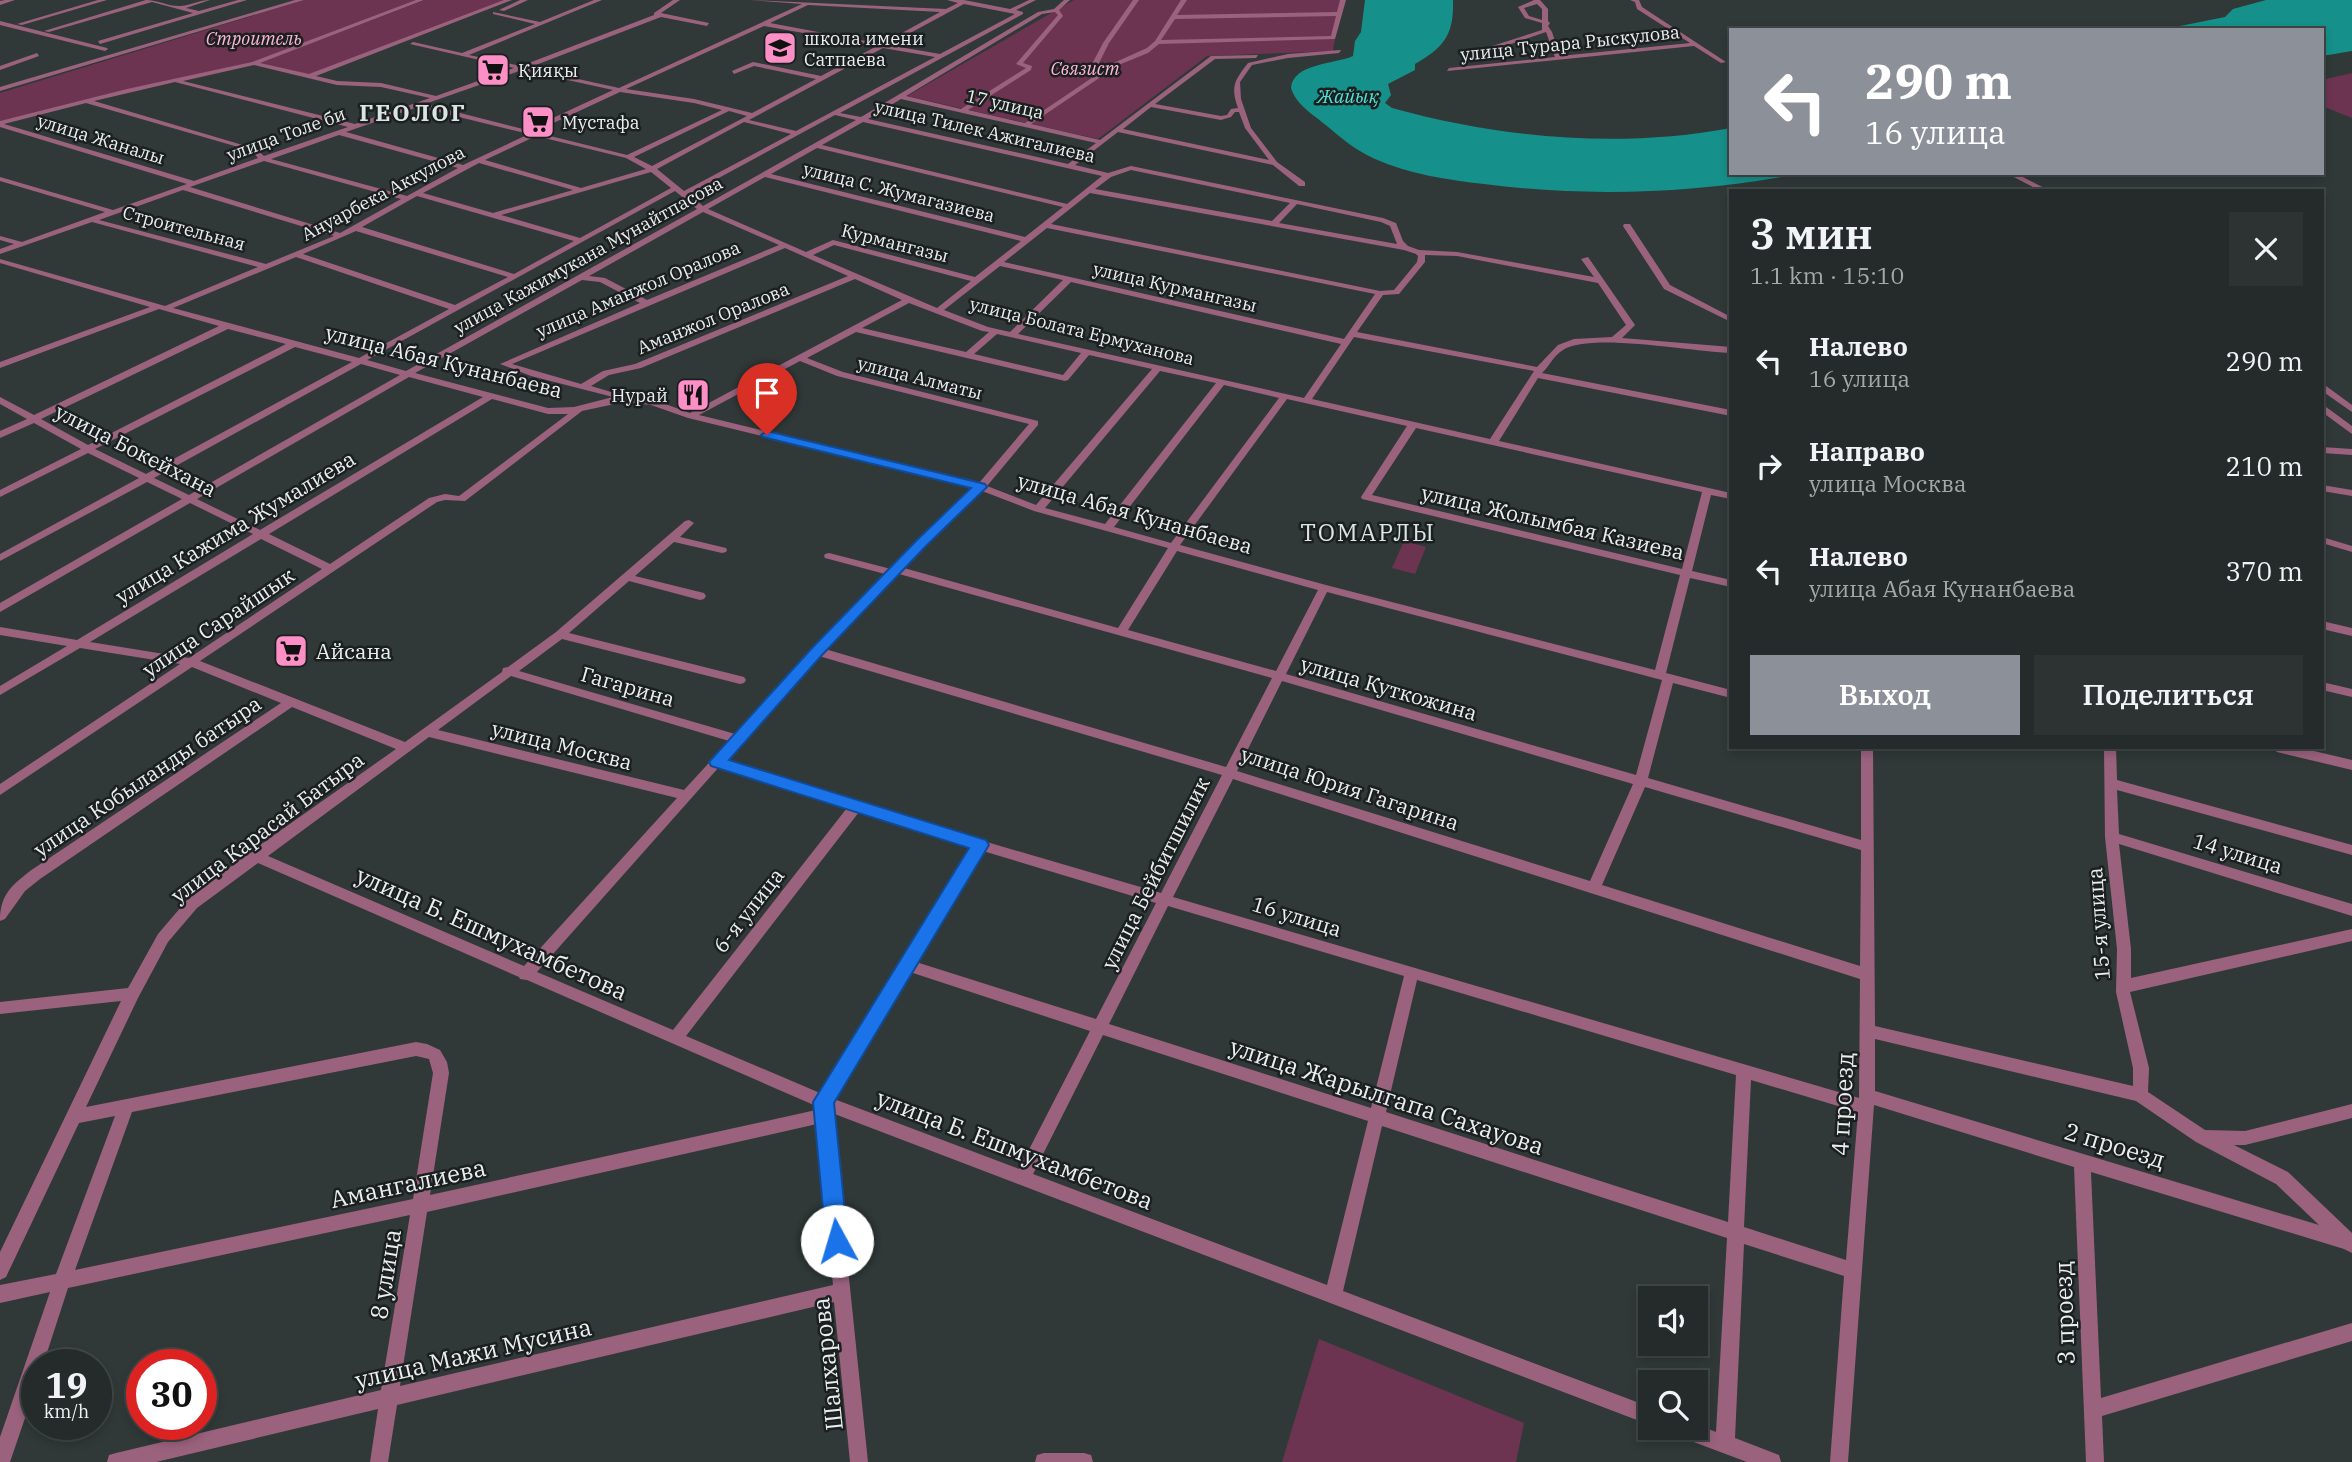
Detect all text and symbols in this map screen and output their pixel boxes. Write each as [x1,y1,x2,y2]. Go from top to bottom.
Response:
street label: улица Турара Рыскулова [1459,20,1681,66]
park label: Строитель [206,27,302,50]
place label: школа имени Сатпаева [804,27,924,71]
school or university icon: школа имени Сатпаева [761,29,799,67]
text: 290 m [1865,49,2012,112]
supermarket icon: Қияқы [474,51,512,89]
icon: left [1750,56,1841,147]
park label: Связист [1050,57,1120,80]
place label: Қияқы [518,59,578,82]
street label: 17 улица [964,84,1046,124]
water label: Жайық [1316,84,1379,108]
street label: улица Тилек Ажигалиева [872,94,1098,168]
district label: ГЕОЛОГ [359,97,467,127]
street label: улица Толе би [223,102,349,166]
supermarket icon: Мустафа [519,103,557,141]
street label: улица Жаналы [35,109,167,169]
place label: Мустафа [562,111,640,134]
text: 16 улица [1865,111,2006,153]
street label: Ануарбека Аккулова [297,140,469,246]
street label: улица С. Жумагазиева [801,157,997,227]
street label: улица Кажимукана Мунайтпасова [449,171,727,339]
street label: Строительная [120,201,248,255]
text: 3 мин [1750,206,1873,261]
button: close [2229,212,2303,286]
street label: Курмангазы [839,219,951,267]
street label: улица Аманжол Оралова [533,236,743,342]
street label: улица Курмангазы [1091,257,1259,317]
text: 1.1 km · 15:10 [1750,260,1904,290]
street label: Аманжол Оралова [634,278,792,358]
street label: улица Болата Ермуханова [967,292,1197,370]
street label: улица Абая Кунанбаева [323,318,565,404]
text: Налево [1809,329,1908,363]
icon: left [1750,342,1788,380]
text: 290 m [2225,344,2303,378]
street label: улица Алматы [855,351,985,405]
pin [737,363,797,435]
text: 16 улица [1809,363,1910,393]
icon: arrive [748,374,786,412]
restaurant icon: Нурай [674,376,712,414]
place label: Нурай [611,384,668,407]
street label: улица Бокейхана [50,397,222,503]
text: Направо [1809,434,1925,468]
street label: улица Кажима Жумалиева [110,444,360,610]
icon: right [1750,447,1788,485]
text: 210 m [2225,449,2303,483]
street label: улица Абая Кунанбаева [1014,466,1256,560]
text: улица Москва [1809,468,1966,498]
street label: улица Жолымбая Казиева [1419,478,1687,566]
district label: ТОМАРЛЫ [1300,516,1436,548]
text: Налево [1809,539,1908,573]
icon: left [1750,552,1788,590]
text: 370 m [2225,554,2303,588]
street label: улица Сарайшык [136,561,300,683]
text: улица Абая Кунанбаева [1809,573,2075,603]
supermarket icon: Айсана [272,632,310,670]
place label: Айсана [316,637,392,665]
street label: улица Куткожина [1297,649,1481,727]
button: Выход [1750,655,2020,735]
button: Поделиться [2034,655,2303,735]
street label: Гагарина [578,659,678,713]
street label: улица Кобыланды батыра [28,689,266,863]
street label: улица Москва [489,714,635,776]
street label: улица Юрия Гагарина [1237,740,1463,836]
street label: улица Карасай Батыра [165,745,369,909]
street label: улица Бейбитшилик [1094,772,1216,974]
street label: 14 улица [2190,826,2286,880]
street label: улица Б. Ешмухамбетова [351,859,633,1007]
street label: 6-я улица [706,862,790,958]
street label: 15-я улица [2080,867,2116,981]
street label: 16 улица [1249,889,1345,943]
street label: улица Жарылгапа Сахауова [1226,1030,1548,1162]
street label: 4 проезд [1823,1051,1861,1157]
street label: улица Б. Ешмухамбетова [872,1081,1158,1217]
street label: 2 проезд [2061,1115,2169,1175]
street label: Амангалиева [327,1151,489,1215]
position arrow [800,1204,874,1278]
street label: 8 улица [362,1227,408,1321]
street label: 3 проезд [2046,1261,2082,1365]
map controls [1638,1286,1708,1440]
button: sound [1638,1286,1708,1356]
street label: Шалхарова [804,1296,850,1432]
street label: улица Мажи Мусина [352,1310,594,1396]
speed limit sign: 30 [126,1349,217,1440]
text: 19 [45,1362,88,1408]
button: search [1638,1370,1708,1440]
text: km/h [44,1400,89,1423]

